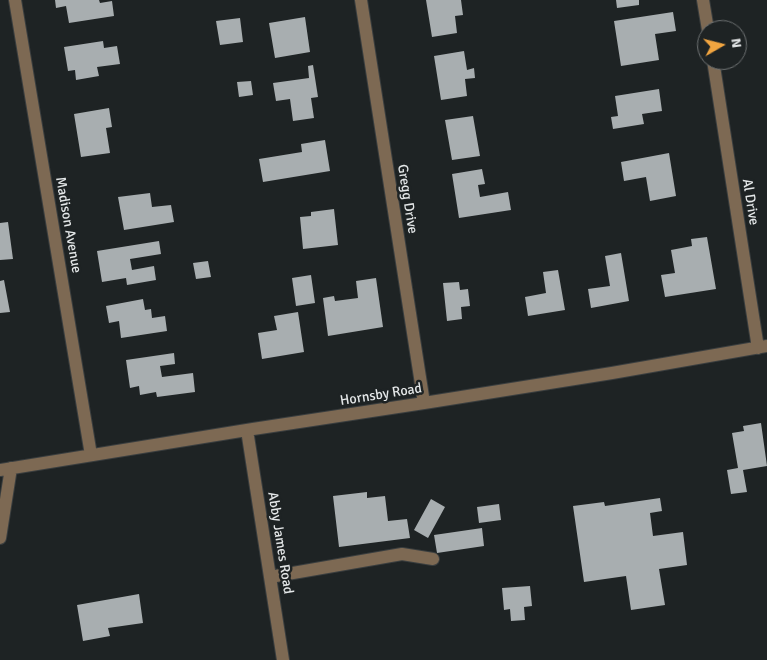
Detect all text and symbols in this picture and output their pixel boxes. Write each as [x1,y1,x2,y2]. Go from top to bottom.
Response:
north arrow [697,20,747,70]
text: N [727,37,745,49]
street label: Gregg Drive [393,163,421,235]
street label: Madison Avenue [51,176,85,274]
street label: Al Drive [738,178,762,226]
street label: Hornsby Road [339,380,423,410]
street label: Abby James Road [264,491,296,595]

